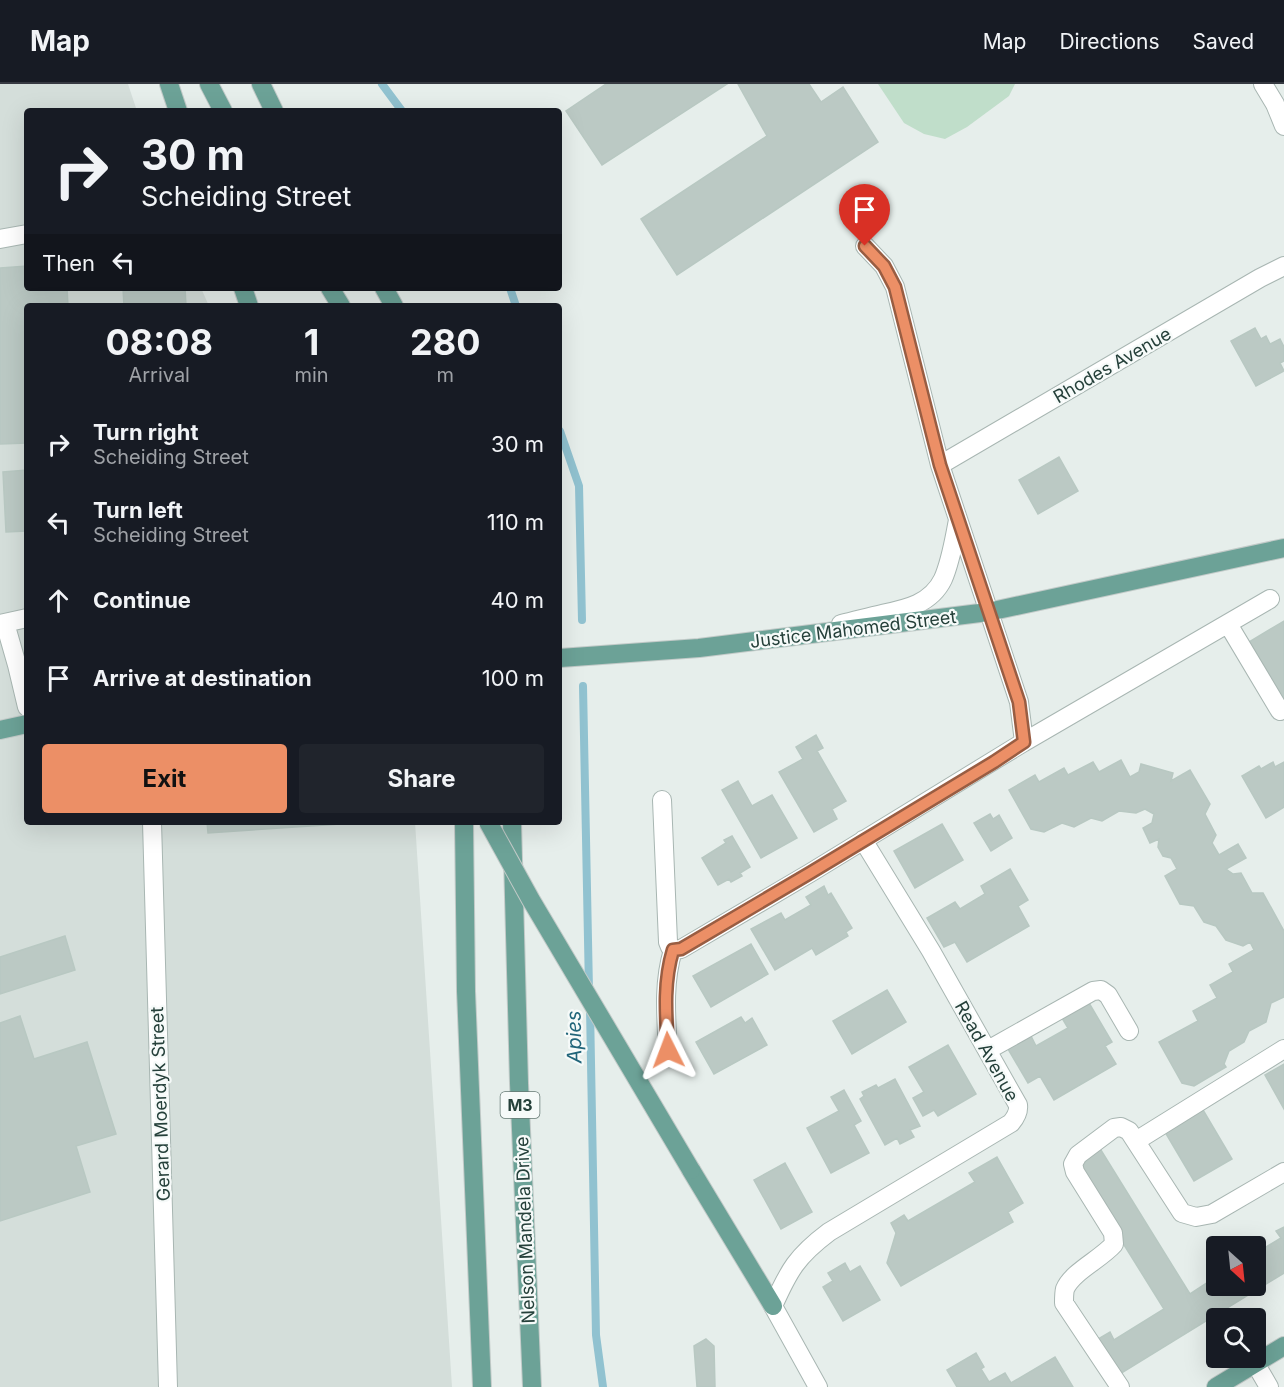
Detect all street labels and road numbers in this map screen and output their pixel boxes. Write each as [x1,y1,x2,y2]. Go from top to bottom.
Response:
street label: Rhodes Avenue [1049,323,1175,407]
street label: Justice Mahomed Street [749,606,957,652]
street label: Read Avenue [951,997,1023,1105]
street label: Gerard Moerdyk Street [146,1006,174,1202]
road number: M3 [500,1092,540,1118]
street label: Nelson Mandela Drive [511,1136,539,1324]

